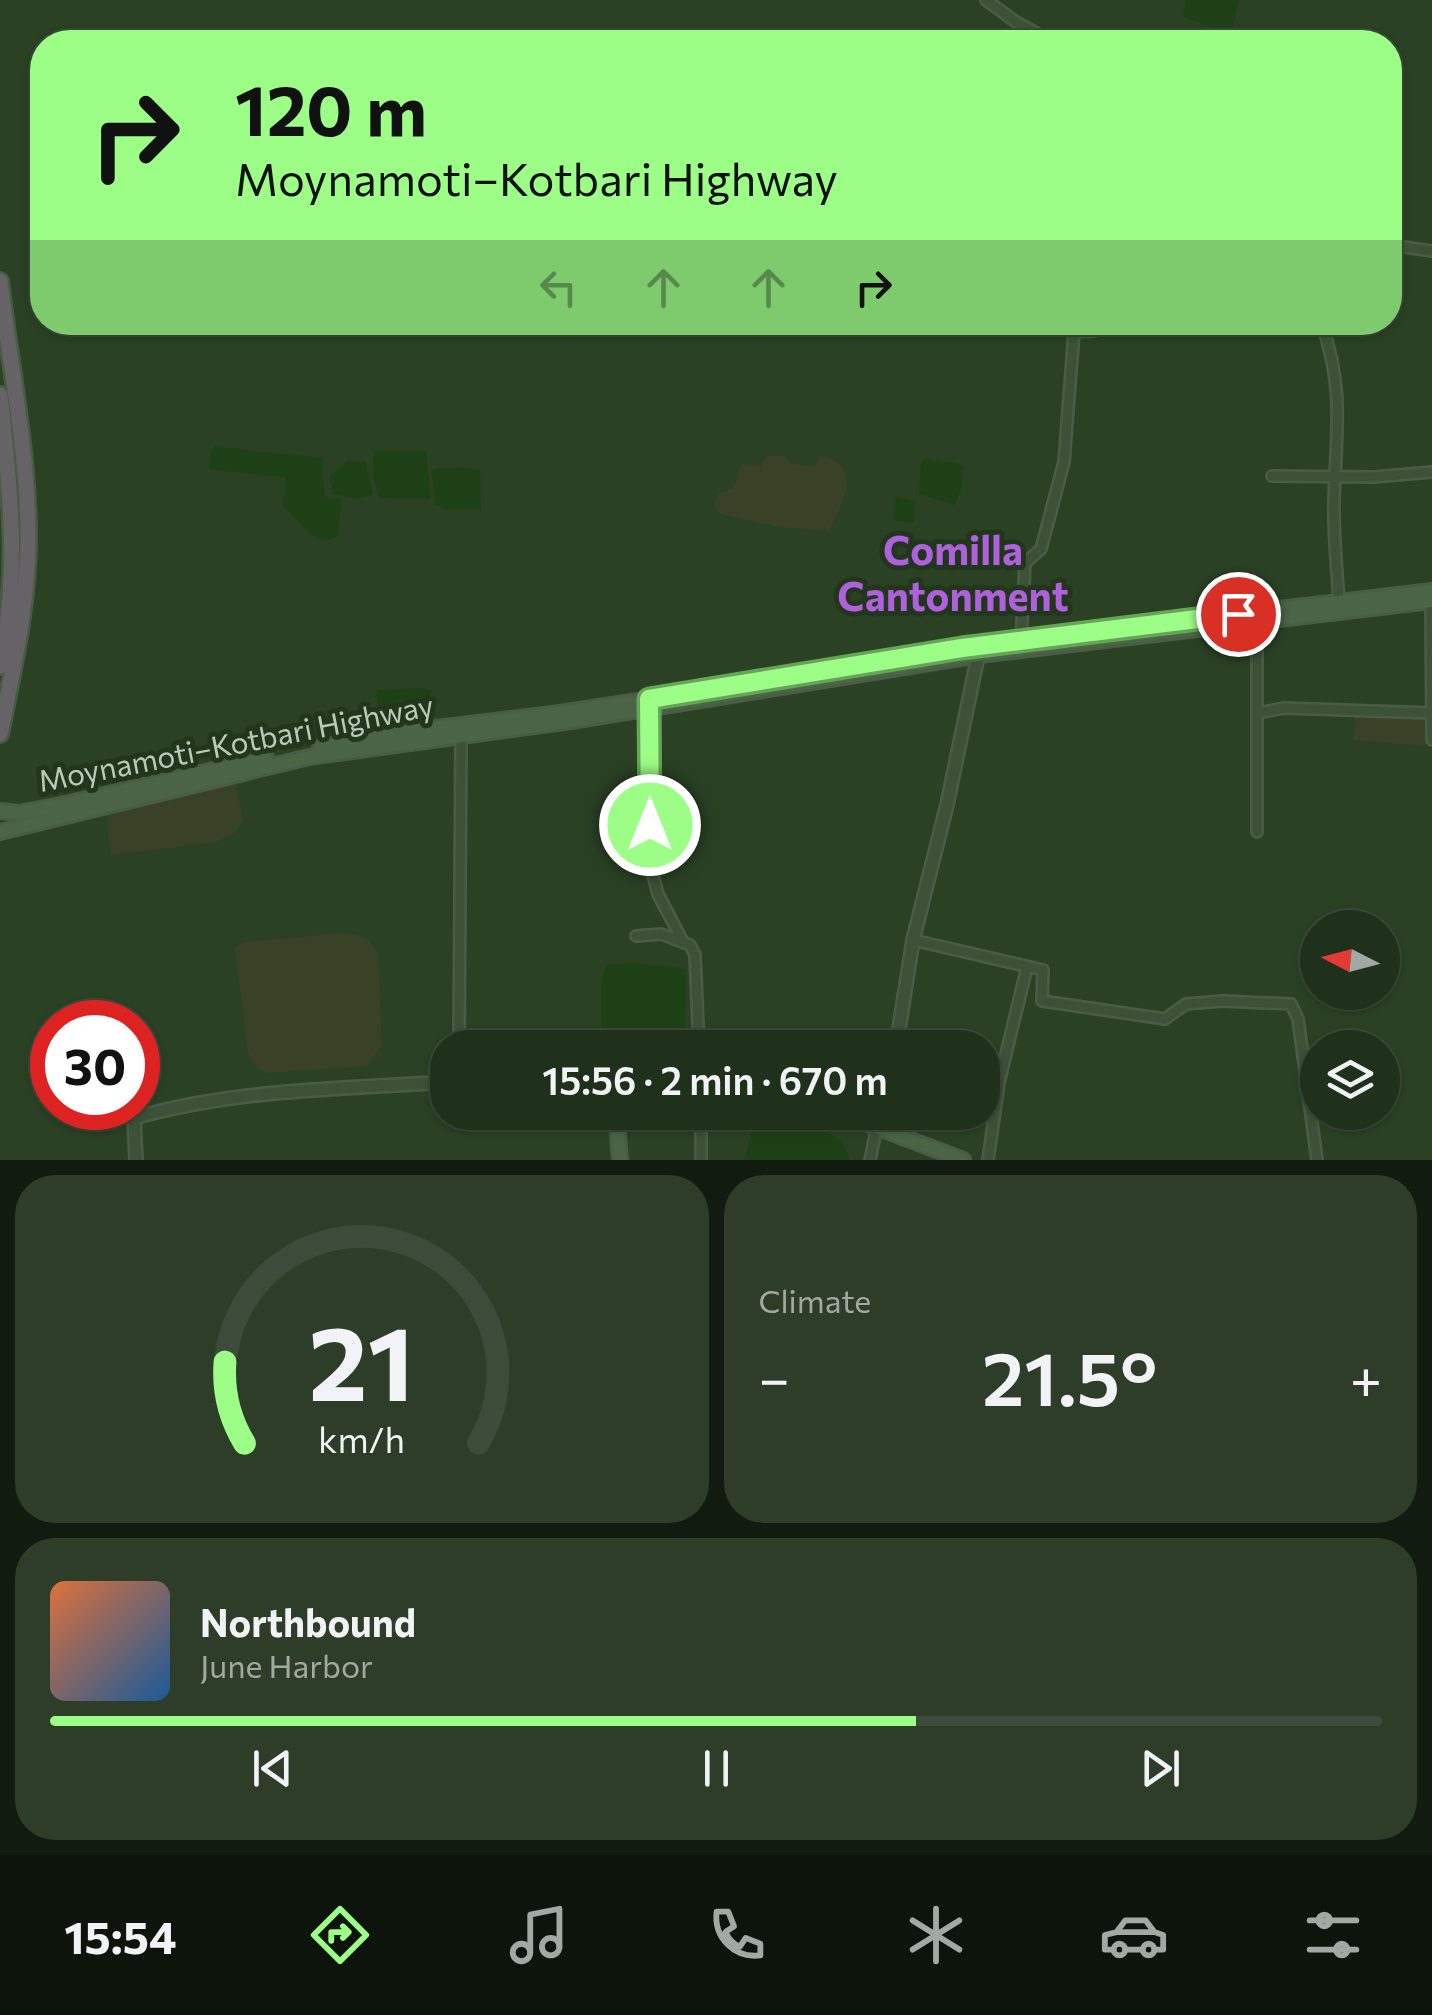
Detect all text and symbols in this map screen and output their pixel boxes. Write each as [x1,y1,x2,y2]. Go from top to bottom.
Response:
text: 120 m [235,65,427,150]
icon: right [70,70,200,200]
text: Moynamoti–Kotbari Highway [235,150,838,205]
icon: left [531,260,586,315]
icon: ahead [636,260,691,315]
icon: ahead [741,260,796,315]
icon: right [846,260,901,315]
district label: Comilla Cantonment [837,524,1069,619]
pin [1196,572,1281,657]
icon: arrive [1211,587,1266,642]
street label: Moynamoti–Kotbari Highway [35,685,436,798]
position arrow [598,773,702,877]
north arrow [1300,910,1400,1010]
map controls [1300,910,1400,1130]
speed limit sign: 30 [30,1000,160,1130]
button: layers [1300,1030,1400,1130]
text: 15:56 · 2 min · 670 m [542,1056,888,1103]
text: Climate [759,1280,871,1320]
text: 21 [309,1295,415,1422]
text: 21.5° [982,1330,1157,1421]
text: − [759,1343,790,1410]
text: + [1350,1343,1382,1410]
text: km/h [318,1417,405,1460]
text: Northbound [200,1598,416,1645]
text: June Harbor [200,1645,373,1685]
icon: previous [245,1741,300,1796]
icon: pause [689,1741,744,1796]
icon: next [1133,1741,1188,1796]
icon: directions [305,1900,375,1970]
icon: music [504,1900,574,1970]
icon: phone [702,1900,772,1970]
icon: climate [901,1900,971,1970]
icon: car [1099,1900,1169,1970]
icon: filters [1298,1900,1368,1970]
text: 15:54 [64,1908,177,1963]

